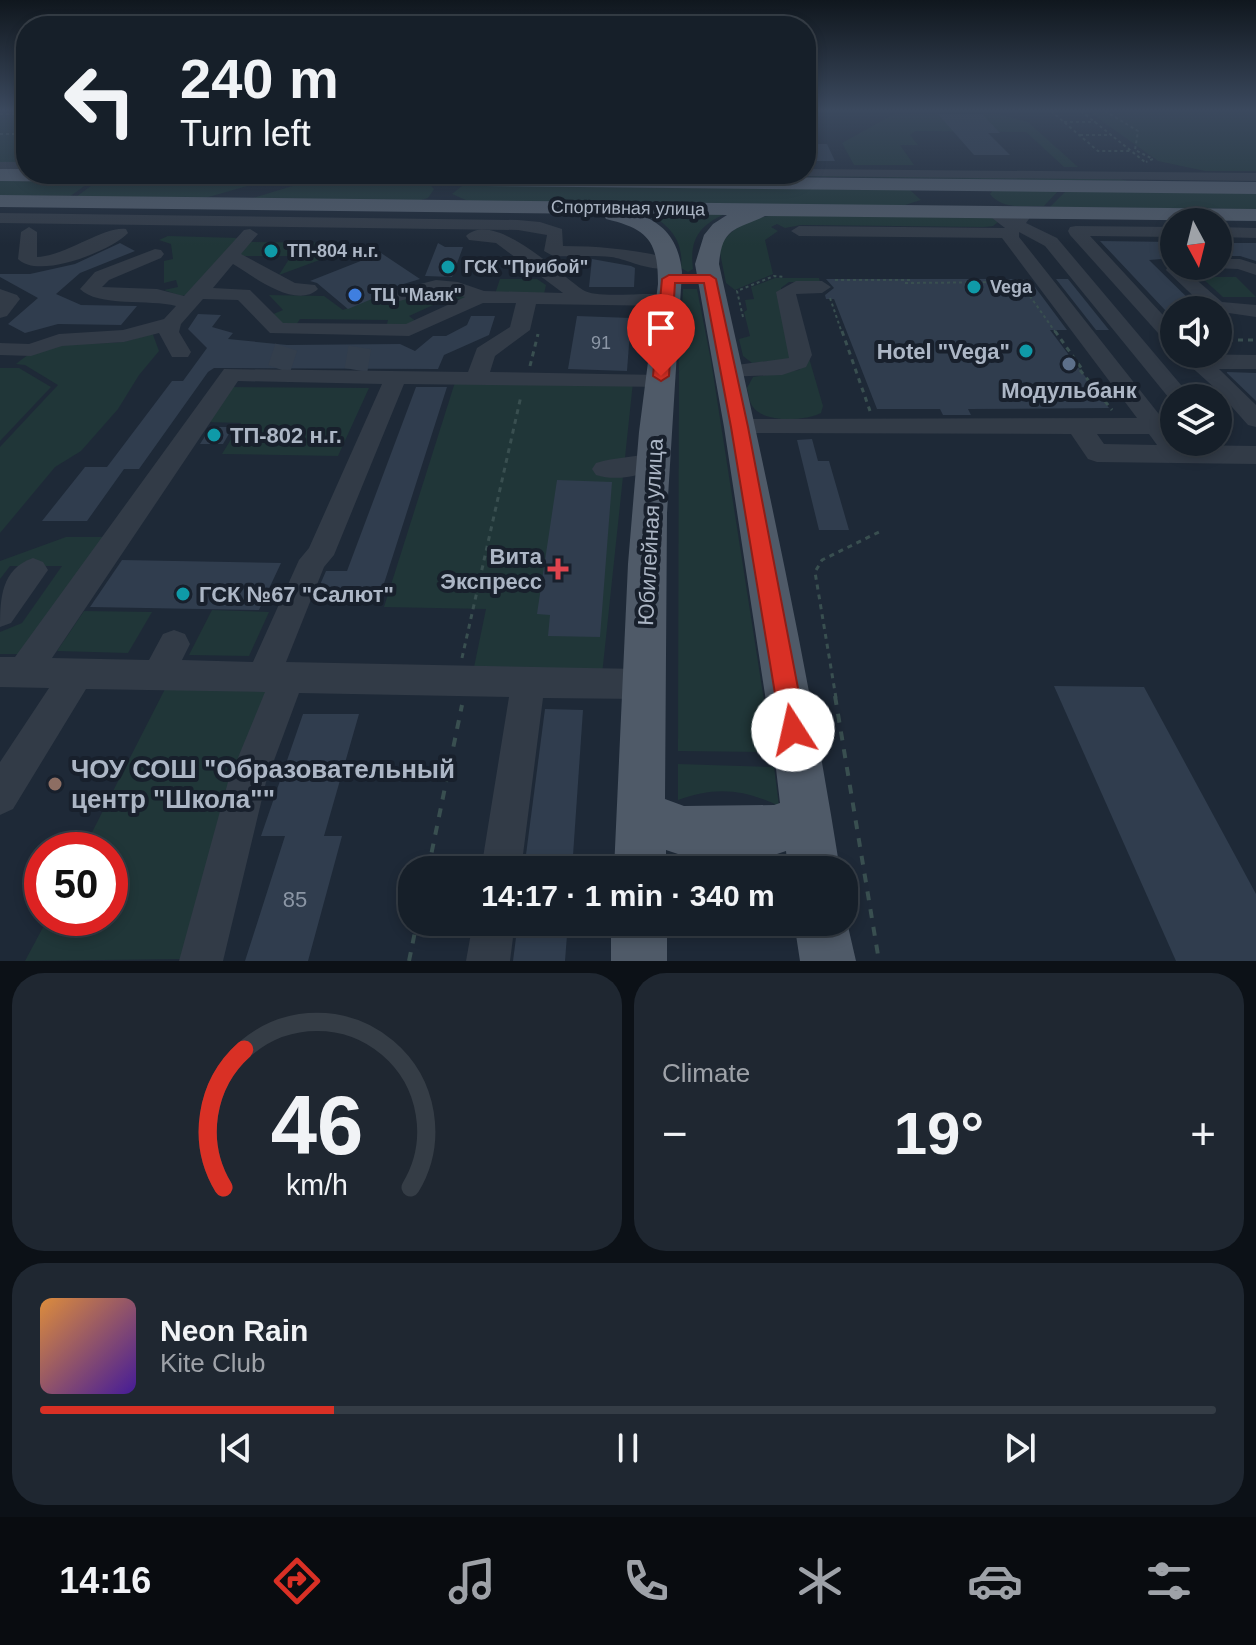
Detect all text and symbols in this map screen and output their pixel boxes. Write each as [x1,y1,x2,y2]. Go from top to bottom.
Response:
text: 240 m [180,47,339,110]
icon: left [48,48,152,152]
text: Turn left [180,113,311,154]
street label: Спортивная улица [551,197,706,219]
north arrow [1160,208,1232,280]
map controls [1160,208,1232,456]
place label: ТП-804 н.г. [287,241,379,261]
marker: ТП-804 н.г. [262,242,280,260]
place label: ГСК "Прибой" [464,257,588,277]
marker: ГСК "Прибой" [439,258,457,276]
place label: Vega [990,277,1033,297]
marker: Vega [965,278,983,296]
place label: ТЦ "Маяк" [371,285,462,305]
marker: ТЦ "Маяк" [346,286,364,304]
pin [627,294,695,376]
button: sound [1160,296,1232,368]
icon: arrive [639,306,683,350]
house number: 91 [591,333,611,353]
place label: Hotel "Vega" [877,339,1010,364]
marker: Hotel "Vega" [1017,342,1035,360]
marker: Модульбанк [1060,355,1078,373]
place label: Модульбанк [1001,378,1138,403]
button: layers [1160,384,1232,456]
place label: ТП-802 н.г. [230,423,342,448]
marker: ТП-802 н.г. [205,426,223,444]
street label: Юбилейная улица [633,437,668,626]
place label: Вита Экспресс [440,544,543,594]
marker: Вита Экспресс [549,560,567,578]
place label: ГСК №67 "Салют" [199,582,394,607]
marker: ГСК №67 "Салют" [174,585,192,603]
position arrow [751,688,835,772]
place label: ЧОУ СОШ "Образовательный центр "Школа"" [71,754,455,814]
marker: ЧОУ СОШ "Образовательный центр "Школа"" [46,775,64,793]
speed limit sign: 50 [24,832,128,936]
text: 14:17 · 1 min · 340 m [481,879,775,912]
house number: 85 [283,887,307,912]
text: Climate [662,1058,750,1088]
text: 46 [271,1079,363,1172]
text: 19° [894,1100,984,1167]
text: − [662,1109,688,1158]
text: + [1190,1109,1216,1158]
text: km/h [286,1169,348,1201]
text: Neon Rain [160,1314,308,1347]
text: Kite Club [160,1348,266,1378]
icon: previous [214,1426,258,1470]
icon: pause [606,1426,650,1470]
icon: next [998,1426,1042,1470]
icon: directions [269,1553,325,1609]
icon: music [444,1553,500,1609]
icon: phone [618,1553,674,1609]
icon: climate [792,1553,848,1609]
icon: car [967,1553,1023,1609]
icon: filters [1141,1553,1197,1609]
text: 14:16 [59,1560,151,1601]

